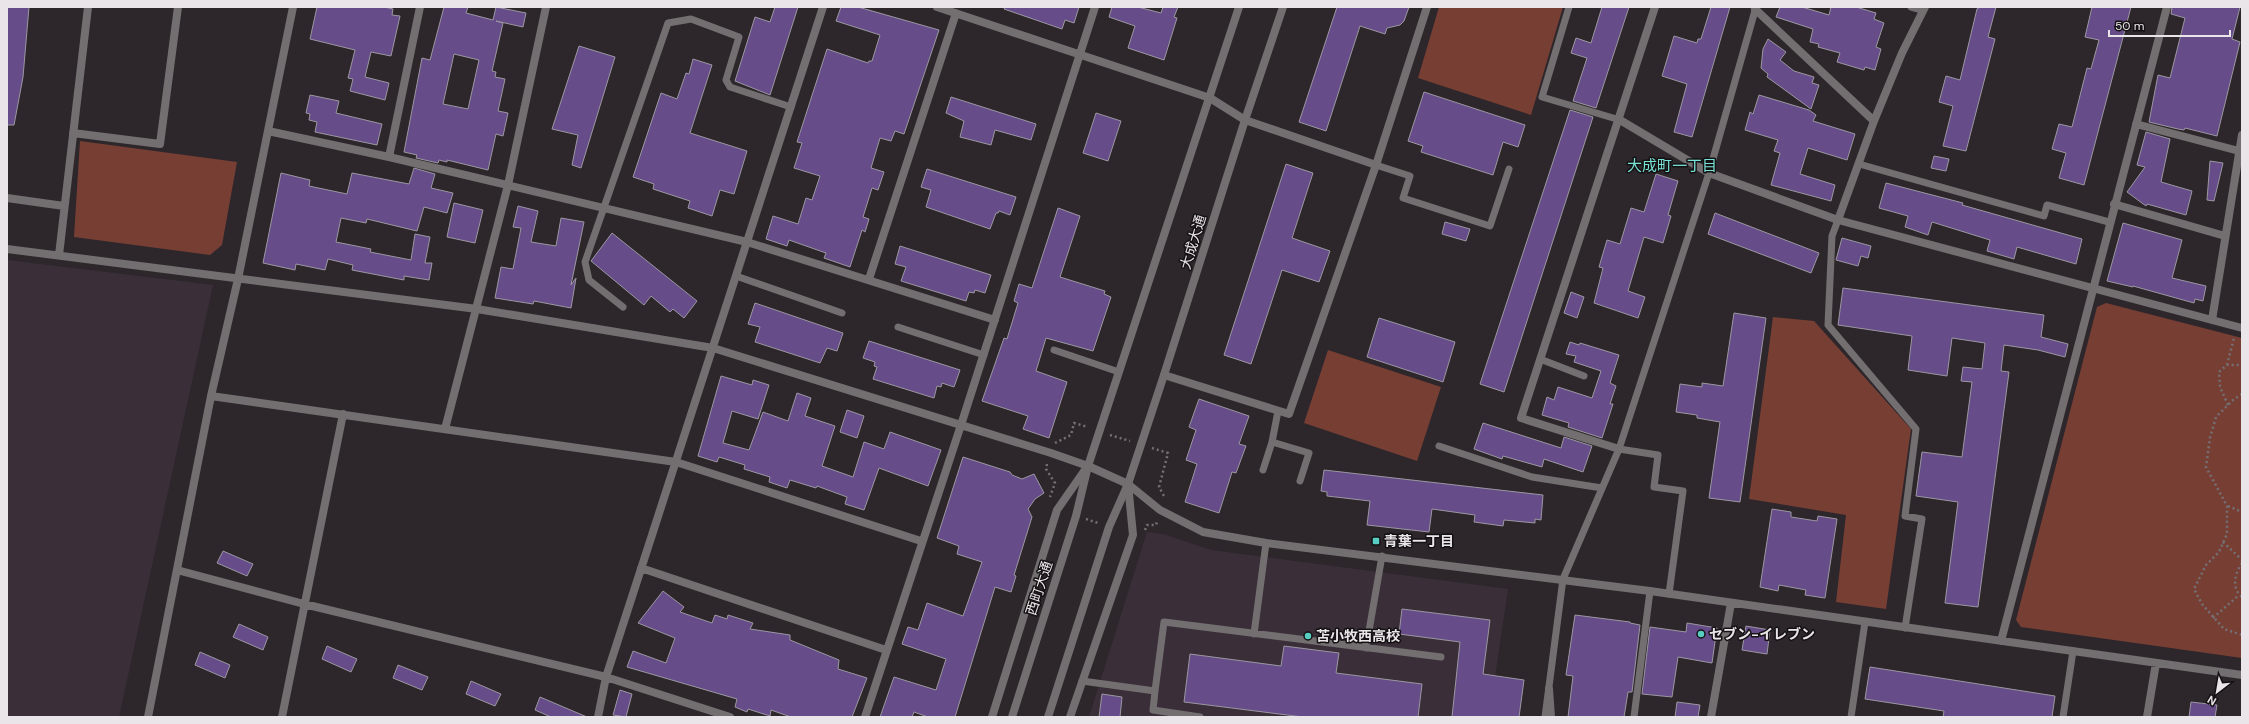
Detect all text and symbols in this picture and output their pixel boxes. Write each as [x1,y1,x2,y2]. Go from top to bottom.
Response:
scale bar [2109,12,2230,38]
text: 50 m [2115,18,2144,34]
district label: 大成町一丁目 [1627,156,1717,176]
street label: 大成大通 [1176,213,1210,271]
place label: 青葉一丁目 [1384,532,1454,550]
marker: 青葉一丁目 [1371,536,1381,546]
street label: 西町大通 [1022,559,1056,617]
place label: セブン-イレブン [1709,625,1815,643]
place label: 苫小牧西高校 [1316,627,1400,645]
marker: セブン-イレブン [1696,629,1706,639]
marker: 苫小牧西高校 [1303,631,1313,641]
north arrow [2197,672,2237,712]
text: N [2205,693,2219,709]

